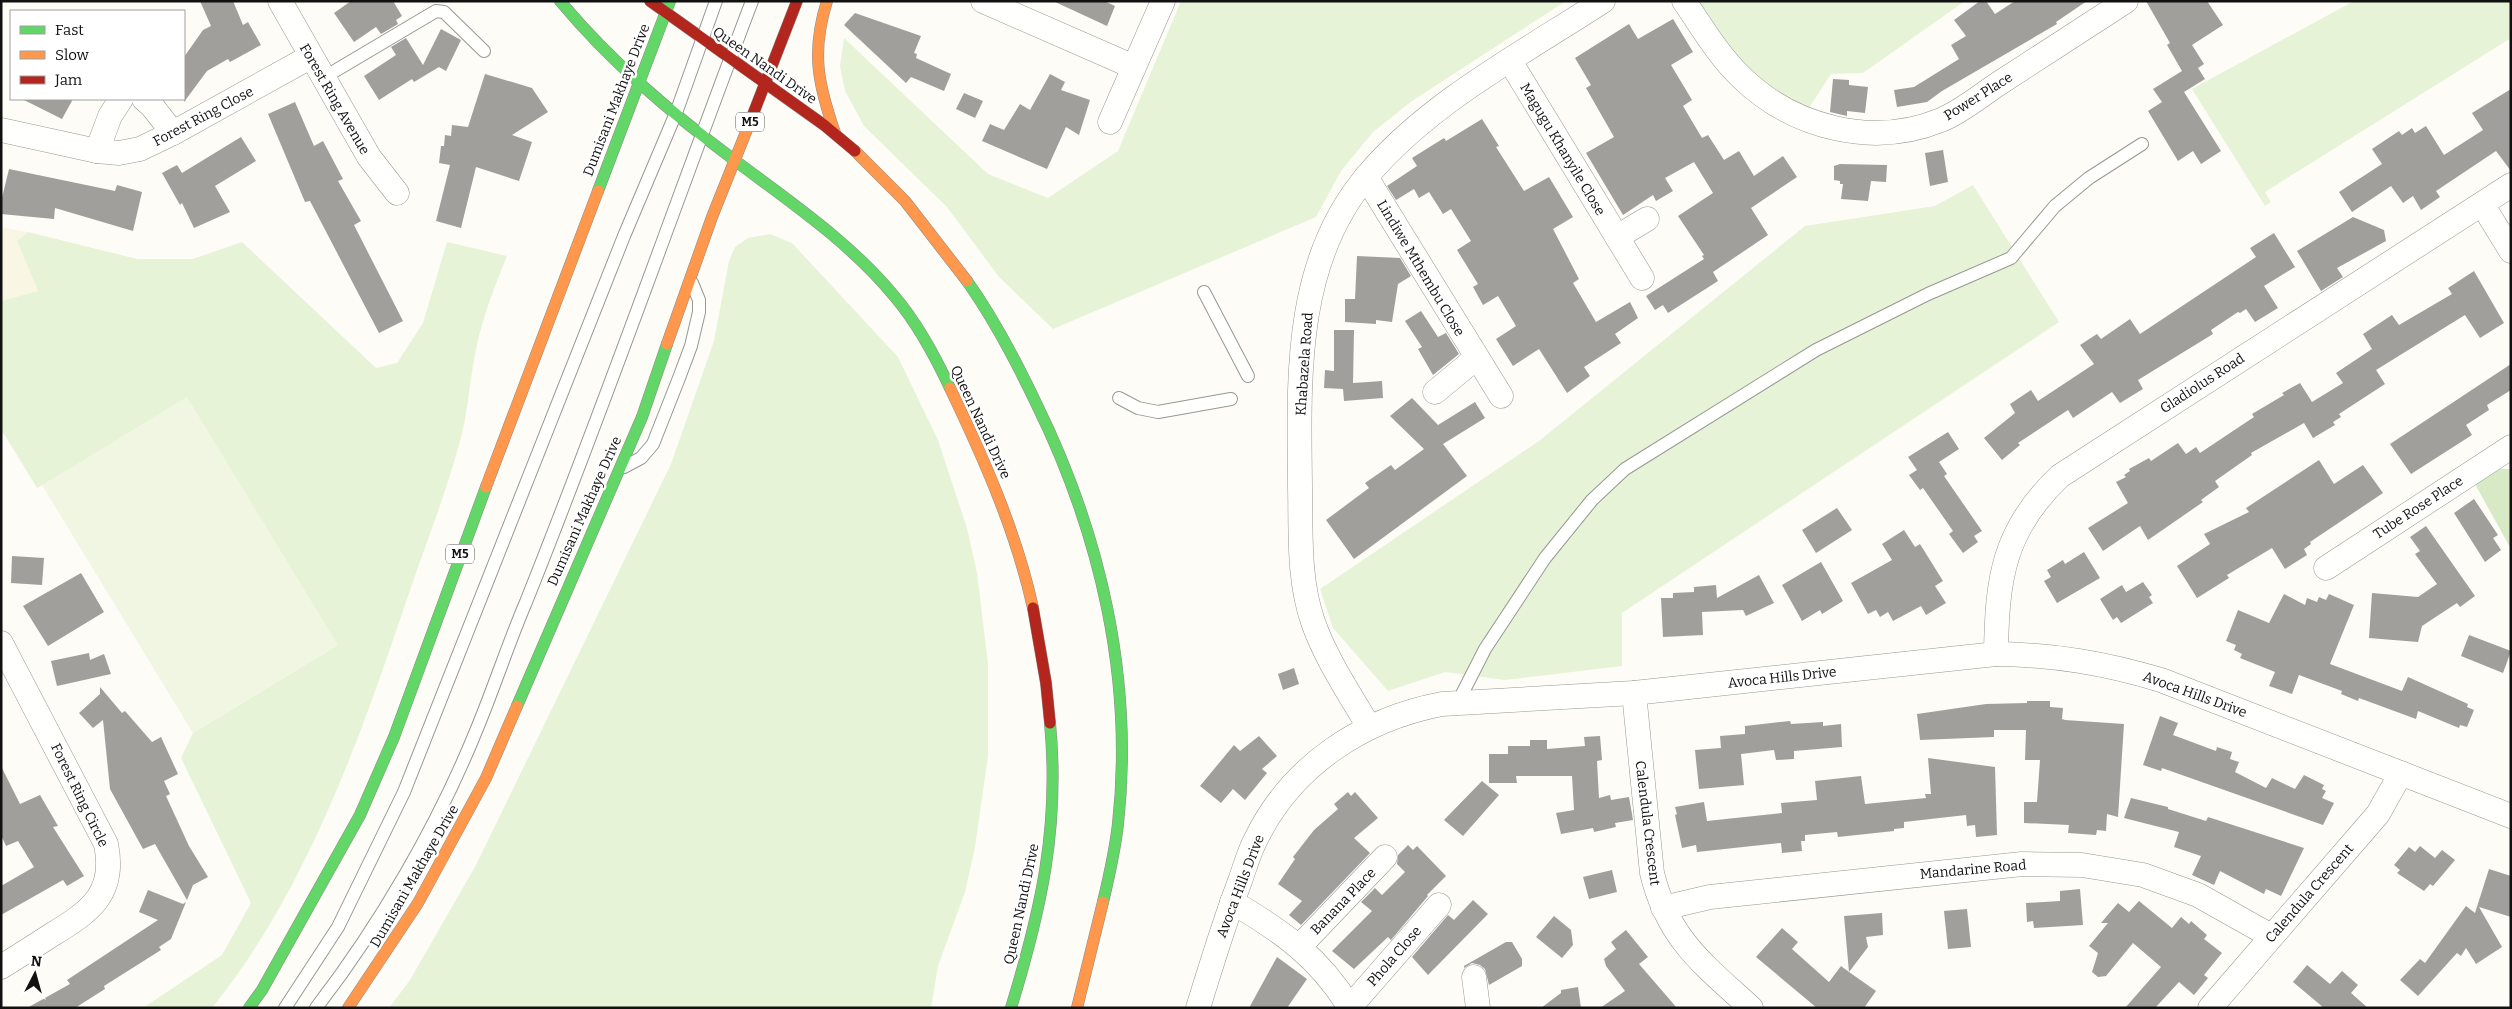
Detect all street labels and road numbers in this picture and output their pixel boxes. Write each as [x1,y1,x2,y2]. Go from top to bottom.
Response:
street label: Dumisani Makhaye Drive [580,22,653,179]
street label: Queen Nandi Drive [709,23,820,108]
street label: Forest Ring Avenue [296,41,373,158]
street label: Power Place [1941,69,2016,124]
street label: Magugu Khanyile Close [1516,80,1609,219]
street label: Forest Ring Close [150,83,256,150]
road number: M5 [736,112,764,132]
street label: Lindiwe Mthembu Close [1373,197,1468,339]
street label: Khabazela Road [1292,312,1317,416]
street label: Gladiolus Road [2157,350,2248,417]
street label: Queen Nandi Drive [947,363,1014,482]
street label: Dumisani Makhaye Drive [544,434,625,589]
street label: Tube Rose Place [2370,472,2466,543]
road number: M5 [446,544,474,564]
street label: Avoca Hills Drive [1727,663,1837,692]
street label: Avoca Hills Drive [2141,668,2249,721]
street label: Forest Ring Circle [47,741,112,850]
street label: Calendula Crescent [1631,760,1664,886]
street label: Dumisani Makhaye Drive [367,802,462,951]
street label: Avoca Hills Drive [1213,832,1268,940]
street label: Calendula Crescent [2262,840,2357,946]
street label: Queen Nandi Drive [1000,842,1043,966]
street label: Mandarine Road [1919,856,2027,883]
street label: Banana Place [1307,864,1380,938]
street label: Phola Close [1364,923,1425,990]

